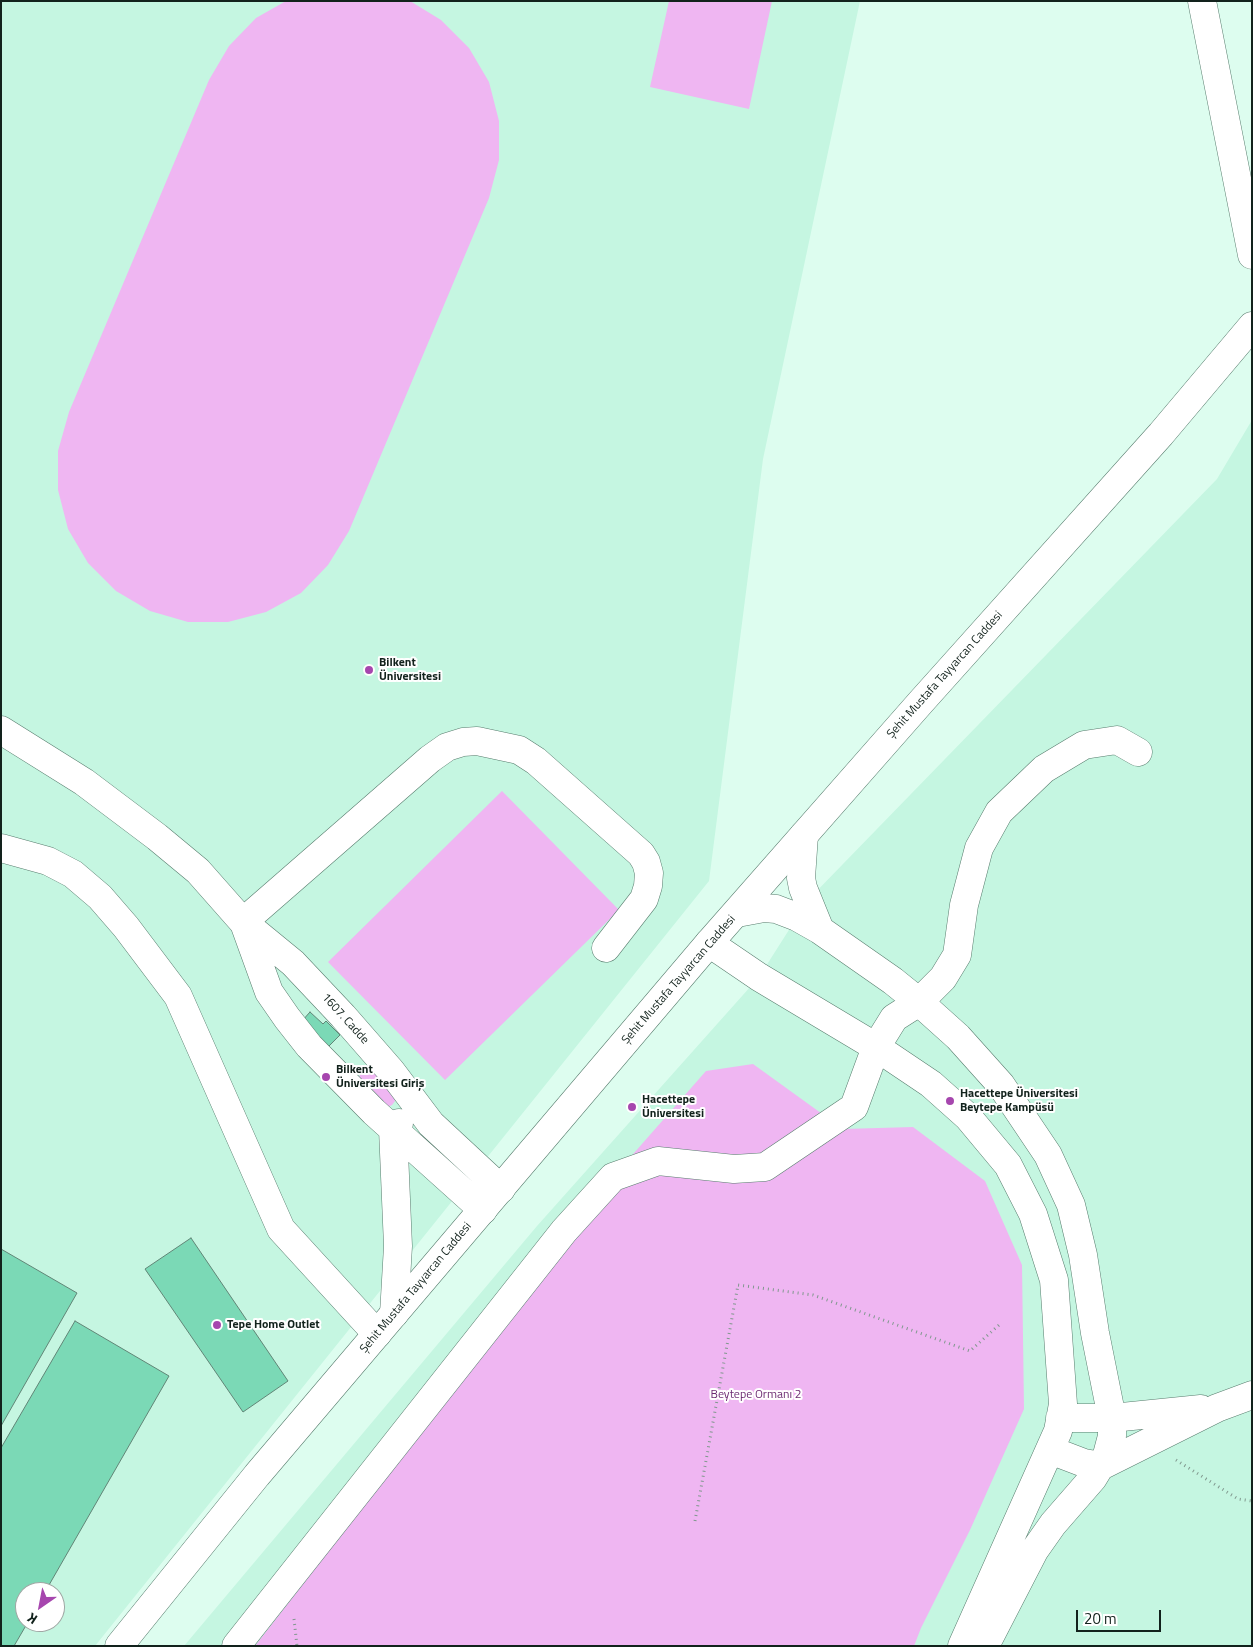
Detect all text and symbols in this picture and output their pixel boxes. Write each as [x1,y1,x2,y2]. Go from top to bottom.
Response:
street label: Şehit Mustafa Tayyarcan Caddesi [884,609,1006,741]
place label: Bilkent Üniversitesi [379,656,441,684]
marker: Bilkent Üniversitesi [363,664,375,676]
street label: Şehit Mustafa Tayyarcan Caddesi [619,913,739,1047]
street label: 1607. Cadde [318,991,372,1047]
place label: Bilkent Üniversitesi Giriş [336,1063,424,1091]
marker: Bilkent Üniversitesi Giriş [320,1071,332,1083]
place label: Hacettepe Üniversitesi Beytepe Kampüsü [960,1087,1078,1115]
place label: Hacettepe Üniversitesi [642,1093,704,1121]
marker: Hacettepe Üniversitesi Beytepe Kampüsü [944,1095,956,1107]
marker: Hacettepe Üniversitesi [626,1101,638,1113]
street label: Şehit Mustafa Tayyarcan Caddesi [357,1220,475,1356]
place label: Tepe Home Outlet [227,1318,320,1332]
marker: Tepe Home Outlet [211,1319,223,1331]
park label: Beytepe Ormanı 2 [711,1388,801,1402]
north arrow [15,1582,65,1632]
scale bar [1078,1600,1163,1632]
text: 20 m [1084,1607,1117,1630]
text: K [23,1608,41,1630]

